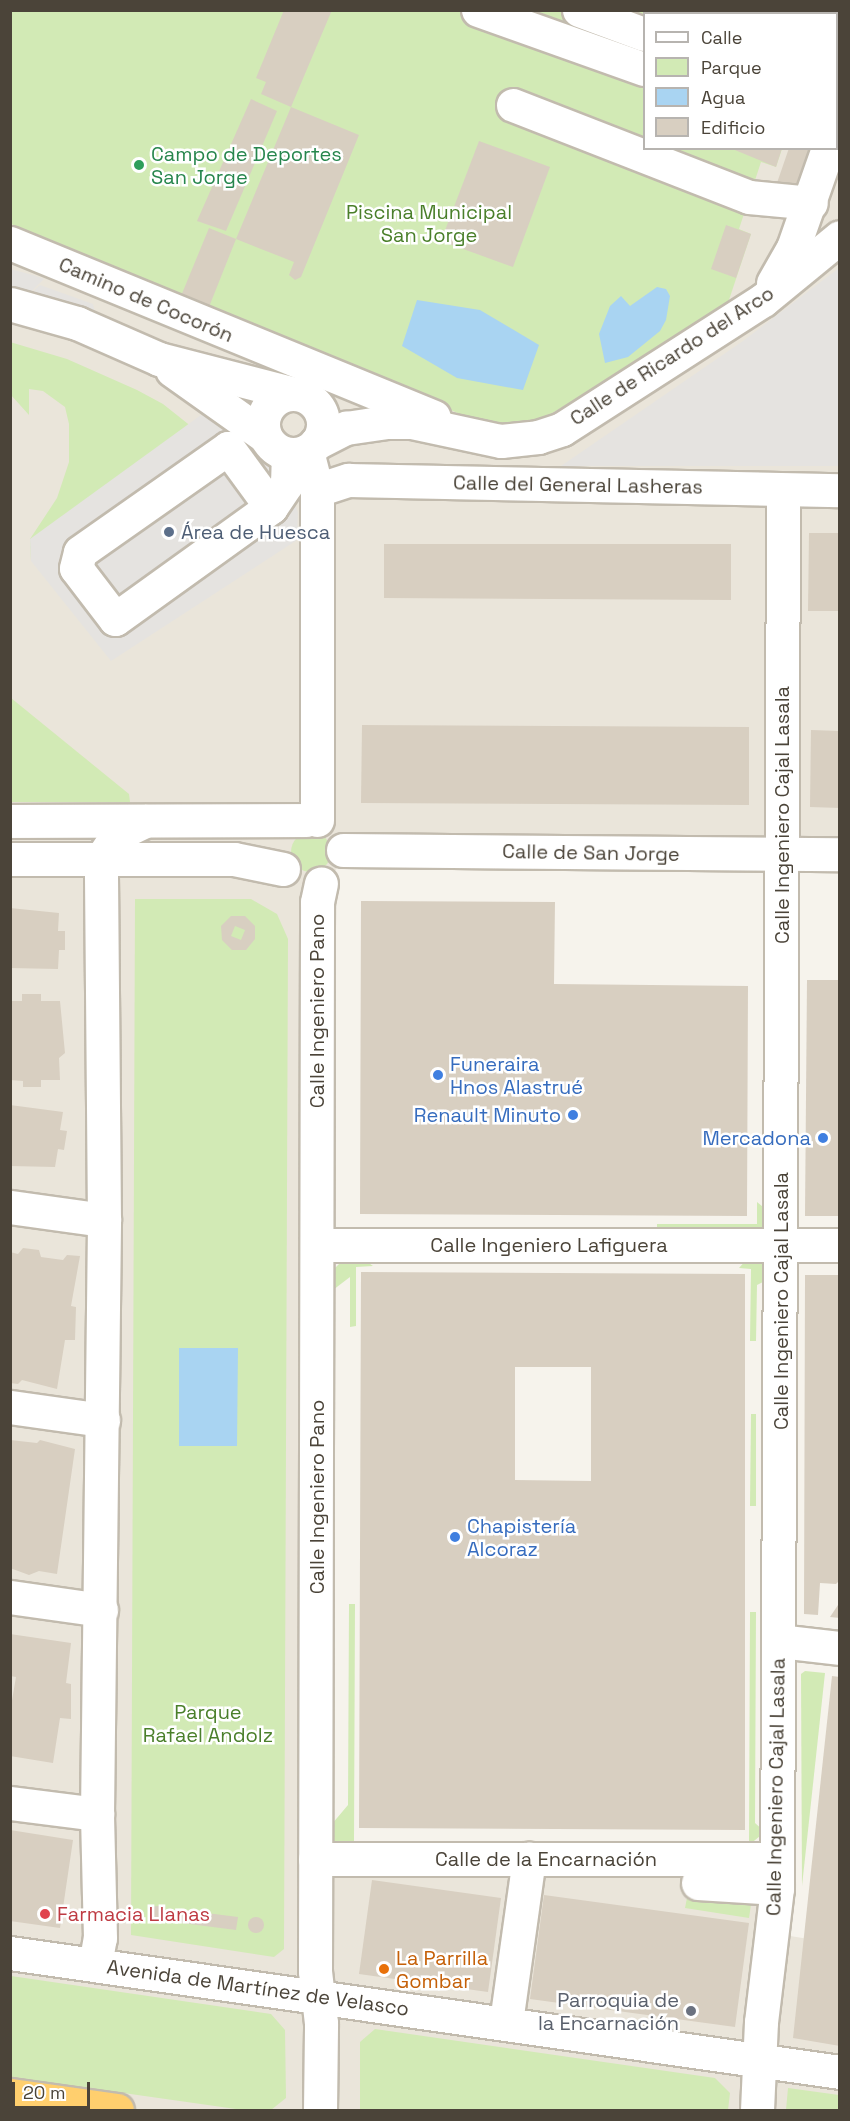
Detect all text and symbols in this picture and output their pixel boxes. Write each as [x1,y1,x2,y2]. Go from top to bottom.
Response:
legend [643,12,838,150]
text: Calle [701,26,742,49]
text: Parque [701,56,762,79]
text: Agua [701,86,745,109]
text: Edificio [701,116,765,139]
place label: Campo de Deportes San Jorge [151,142,342,189]
marker: Campo de Deportes San Jorge [132,158,146,172]
park label: Piscina Municipal San Jorge [346,201,512,248]
street label: Camino de Cocorón [55,252,237,348]
street label: Calle de Ricardo del Arco [566,281,778,431]
street label: Calle del General Lasheras [453,471,703,499]
place label: Área de Huesca [181,520,330,544]
marker: Área de Huesca [162,525,176,539]
street label: Calle Ingeniero Cajal Lasala [770,686,794,944]
street label: Calle de San Jorge [502,839,680,867]
street label: Calle Ingeniero Pano [305,914,329,1108]
place label: Funeraira Hnos Alastrué [450,1052,583,1099]
marker: Funeraira Hnos Alastrué [431,1068,445,1082]
place label: Renault Minuto [414,1103,561,1127]
marker: Renault Minuto [566,1108,580,1122]
place label: Mercadona [702,1126,811,1150]
marker: Mercadona [816,1131,830,1145]
street label: Calle Ingeniero Cajal Lasala [769,1172,793,1430]
street label: Calle Ingeniero Lafiguera [430,1233,668,1257]
street label: Calle Ingeniero Pano [305,1400,329,1594]
place label: Chapistería Alcoraz [467,1514,576,1561]
marker: Chapistería Alcoraz [448,1530,462,1544]
street label: Calle Ingeniero Cajal Lasala [762,1658,790,1916]
park label: Parque Rafael Andolz [143,1701,273,1748]
street label: Calle de la Encarnación [435,1847,657,1871]
place label: Farmacia Llanas [57,1902,210,1926]
marker: Farmacia Llanas [38,1907,52,1921]
place label: La Parrilla Gombar [396,1946,488,1993]
street label: Avenida de Martínez de Velasco [105,1955,411,2021]
marker: La Parrilla Gombar [377,1962,391,1976]
place label: Parroquia de la Encarnación [538,1988,679,2035]
marker: Parroquia de la Encarnación [684,2004,698,2018]
scale bar [15,2070,93,2108]
text: 20 m [23,2081,66,2104]

